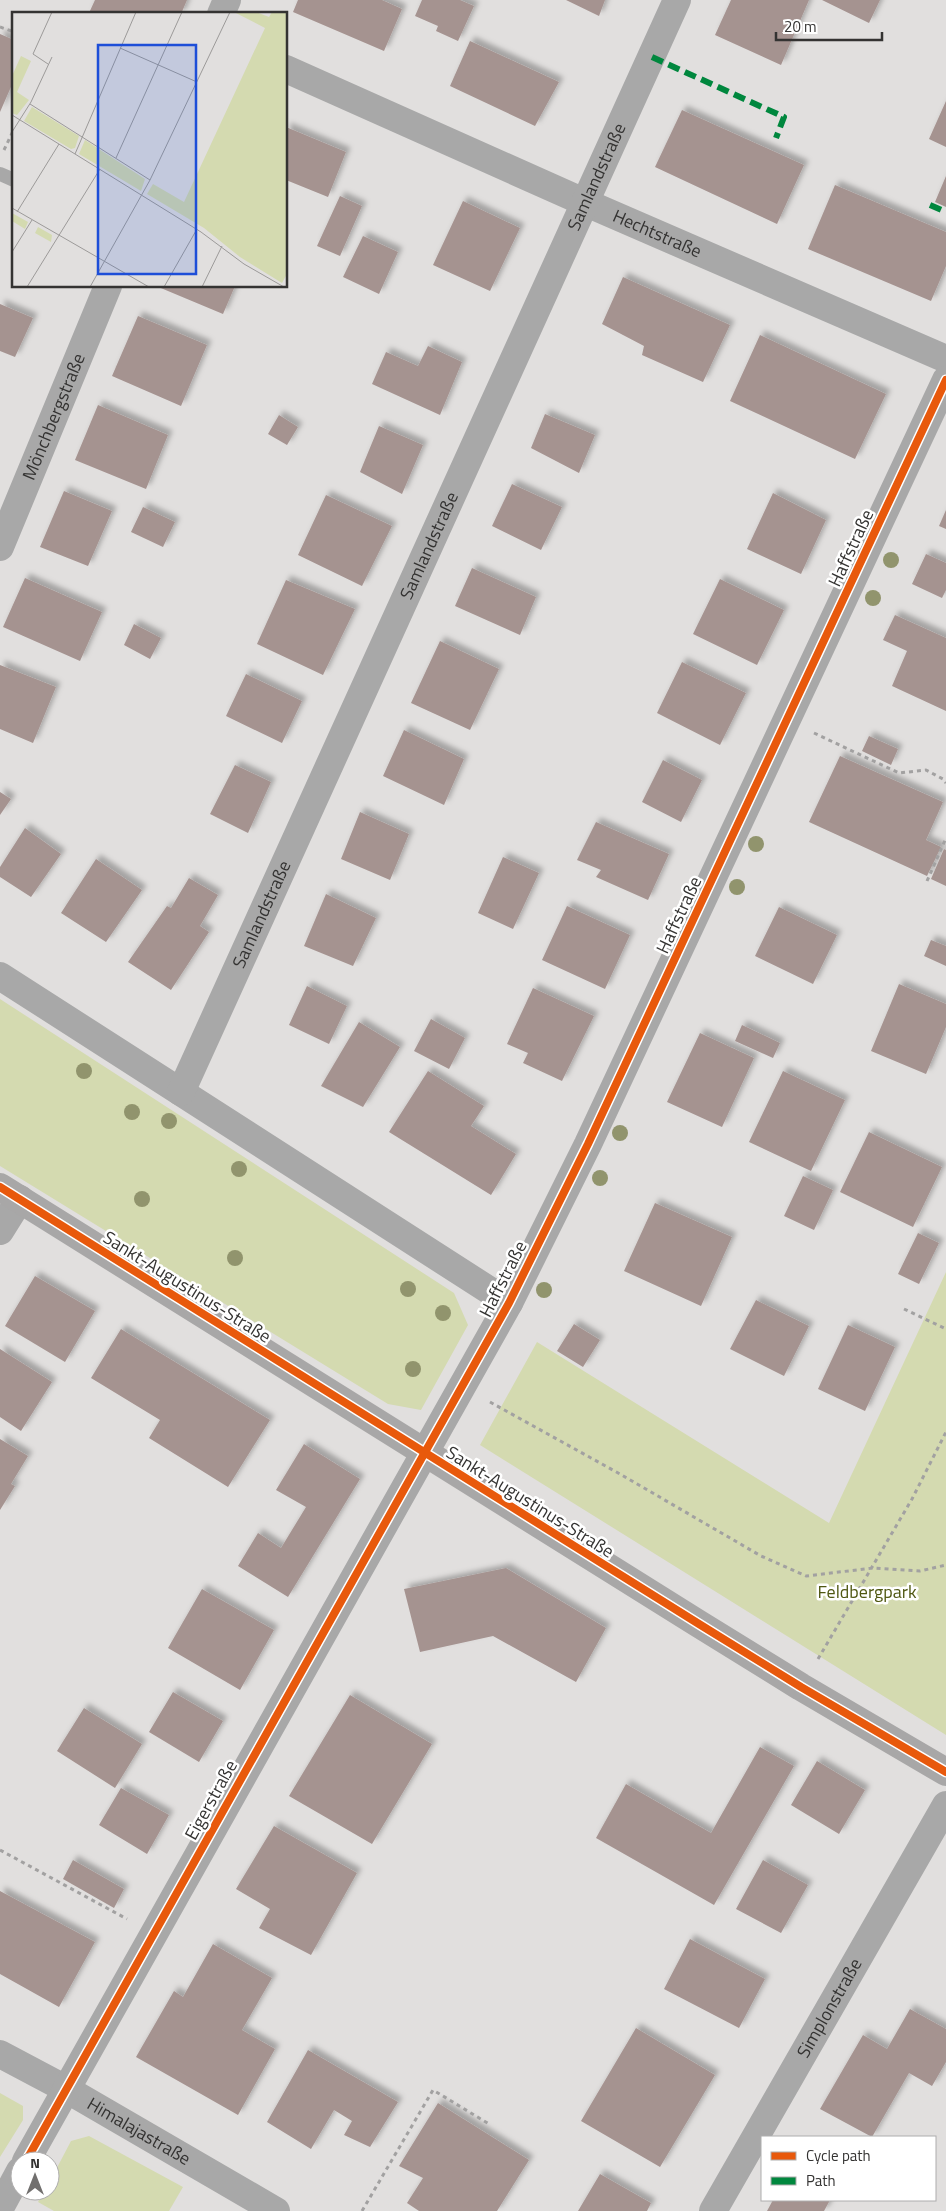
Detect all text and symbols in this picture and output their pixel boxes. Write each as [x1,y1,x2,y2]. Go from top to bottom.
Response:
scale bar [776,10,882,42]
inset map [12,12,288,288]
text: 20 m [784,15,817,38]
street label: Samlandstraße [560,119,632,235]
street label: Hechtstraße [609,202,706,264]
street label: Mönchbergstraße [15,349,92,484]
street label: Samlandstraße [392,487,465,604]
street label: Haffstraße [821,505,880,591]
street label: Samlandstraße [225,856,297,972]
street label: Haffstraße [649,872,708,958]
street label: Sankt-Augustinus-Straße [98,1224,277,1349]
street label: Haffstraße [472,1236,533,1322]
street label: Sankt-Augustinus-Straße [441,1439,620,1564]
park label: Feldbergpark [817,1578,917,1605]
street label: Eigerstraße [177,1755,244,1845]
street label: Simplonstraße [790,1953,868,2063]
street label: Himalajastraße [82,2090,196,2172]
legend [761,2136,936,2201]
text: Cycle path [806,2144,871,2167]
north arrow [10,2151,60,2201]
text: N [30,2152,40,2173]
text: Path [806,2169,836,2192]

